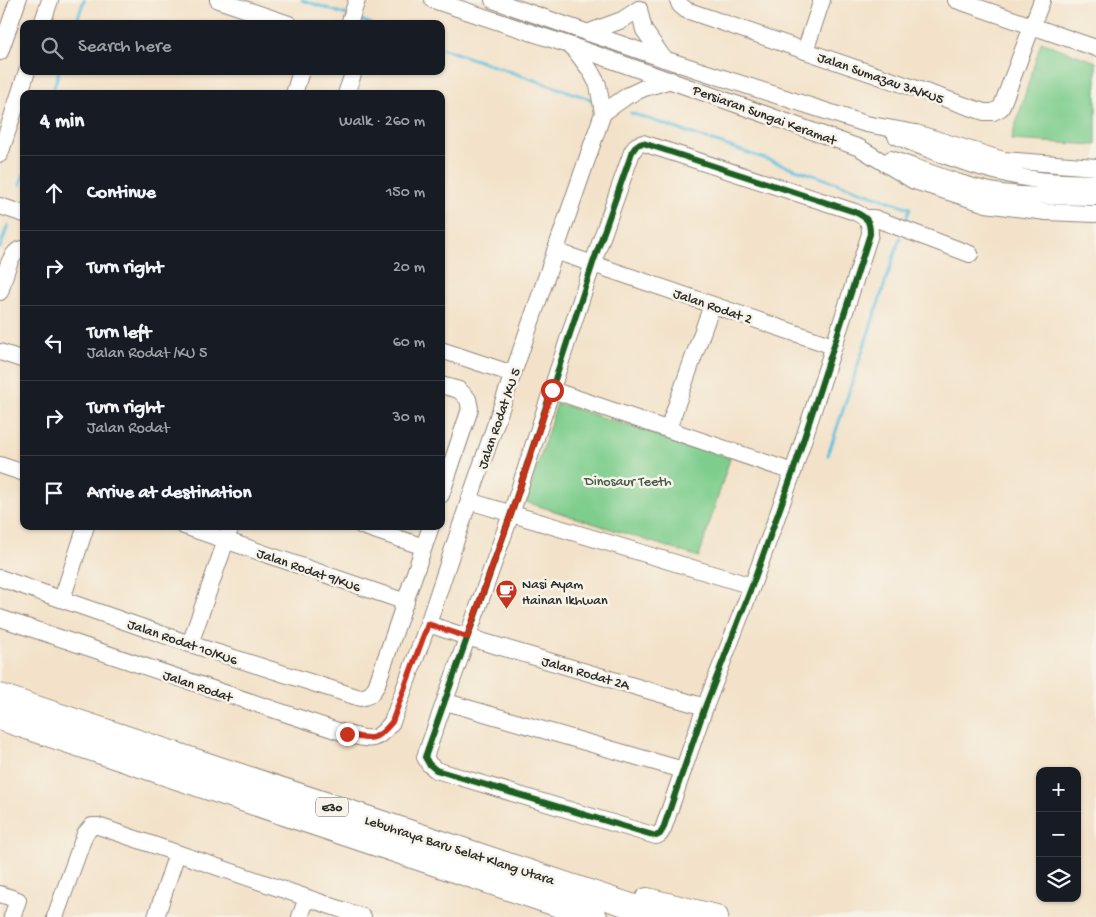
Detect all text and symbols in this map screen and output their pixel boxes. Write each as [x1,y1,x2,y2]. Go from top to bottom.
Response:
search box [20,20,445,75]
icon: search [38,34,66,62]
text: Search here [78,36,172,59]
street label: Jalan Sumazau 3A/KU5 [815,50,946,109]
street label: Persiaran Sungai Keramat [689,82,839,151]
text: 4 min [40,110,84,135]
text: Walk · 260 m [339,113,425,132]
icon: ahead [40,179,68,207]
text: Continue [87,182,156,205]
text: 150 m [386,184,425,203]
icon: right [40,254,68,282]
text: Turn right [87,257,163,280]
text: 20 m [393,259,425,278]
street label: Jalan Rodat 2 [670,286,754,329]
text: Turn left [87,322,151,345]
icon: left [40,329,68,357]
text: 60 m [393,334,425,353]
text: Jalan Rodat /KU 5 [87,345,208,364]
street label: Jalan Rodat /KU 5 [475,366,526,471]
route start [541,379,564,402]
text: Turn right [87,397,163,420]
icon: right [40,404,68,432]
text: 30 m [392,409,425,428]
text: Jalan Rodat [87,420,170,439]
park label: Dinosaur Teeth [584,474,672,491]
icon: arrive [40,479,68,507]
text: Arrive at destination [87,482,251,505]
street label: Jalan Rodat 9/KU6 [254,546,363,597]
place label: Nasi Ayam Hainan Ikhwan [522,577,608,610]
cafe icon: Nasi Ayam Hainan Ikhwan [494,579,518,610]
street label: Jalan Rodat 10/KU6 [125,617,240,670]
street label: Jalan Rodat 2A [539,654,632,695]
street label: Jalan Rodat [160,668,235,708]
route end [336,723,359,746]
map controls [1036,767,1081,902]
button: + [1036,767,1081,812]
road number: E30 [316,798,348,816]
button: − [1036,812,1081,857]
street label: Lebuhraya Baru Selat Klang Utara [362,813,558,891]
button: layers [1036,857,1081,902]

